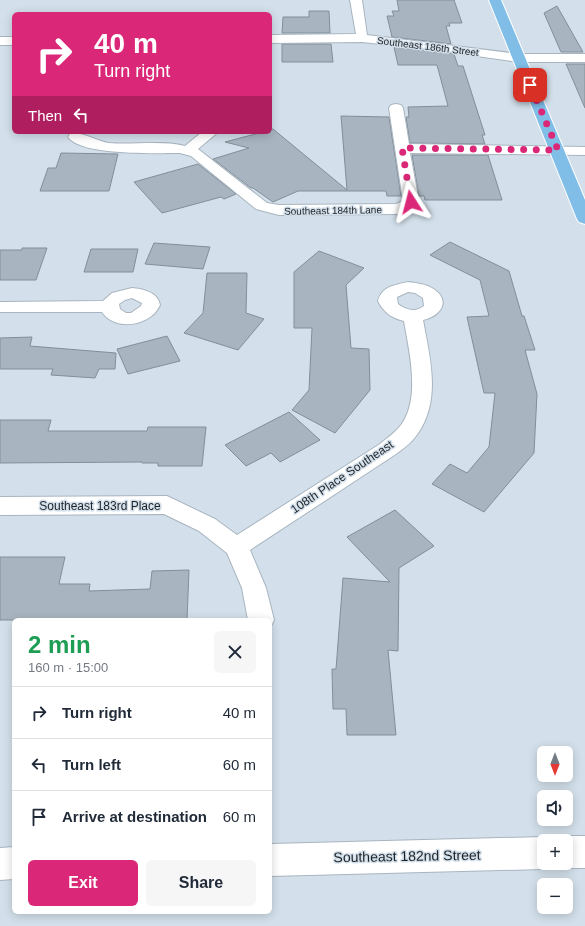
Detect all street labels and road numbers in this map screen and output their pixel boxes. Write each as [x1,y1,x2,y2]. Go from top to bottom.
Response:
street label: Southeast 186th Street [377,35,480,58]
street label: Southeast 184th Lane [284,204,382,217]
street label: 108th Place Southeast [288,437,397,517]
street label: Southeast 183rd Place [39,499,161,513]
street label: Southeast 182nd Street [333,847,481,865]

